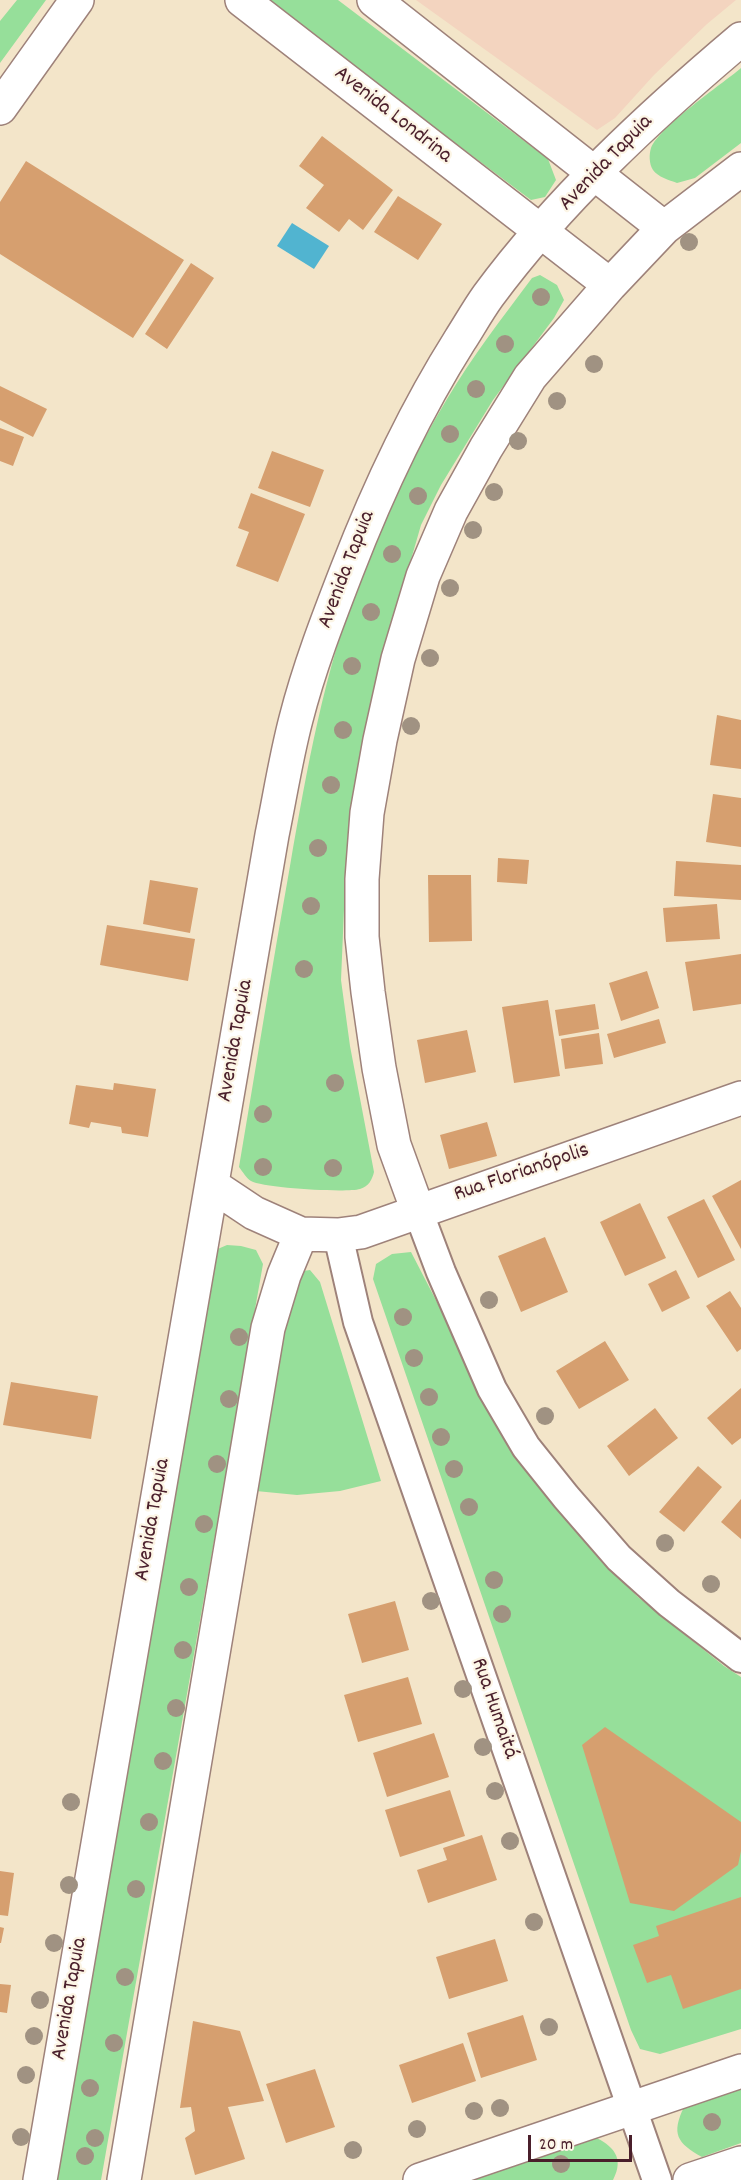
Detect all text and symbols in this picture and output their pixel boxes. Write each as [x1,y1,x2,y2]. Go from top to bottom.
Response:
street label: Avenida Londrina [328,62,456,170]
street label: Avenida Tapuia [554,110,660,218]
street label: Avenida Tapuia [313,507,383,633]
street label: Avenida Tapuia [213,978,261,1104]
street label: Rua Florianópolis [451,1139,593,1209]
street label: Avenida Tapuia [130,1457,178,1583]
street label: Rua Humaitá [463,1655,523,1763]
street label: Avenida Tapuia [47,1936,95,2062]
scale bar [531,2123,634,2161]
text: 20 m [539,2133,573,2158]

